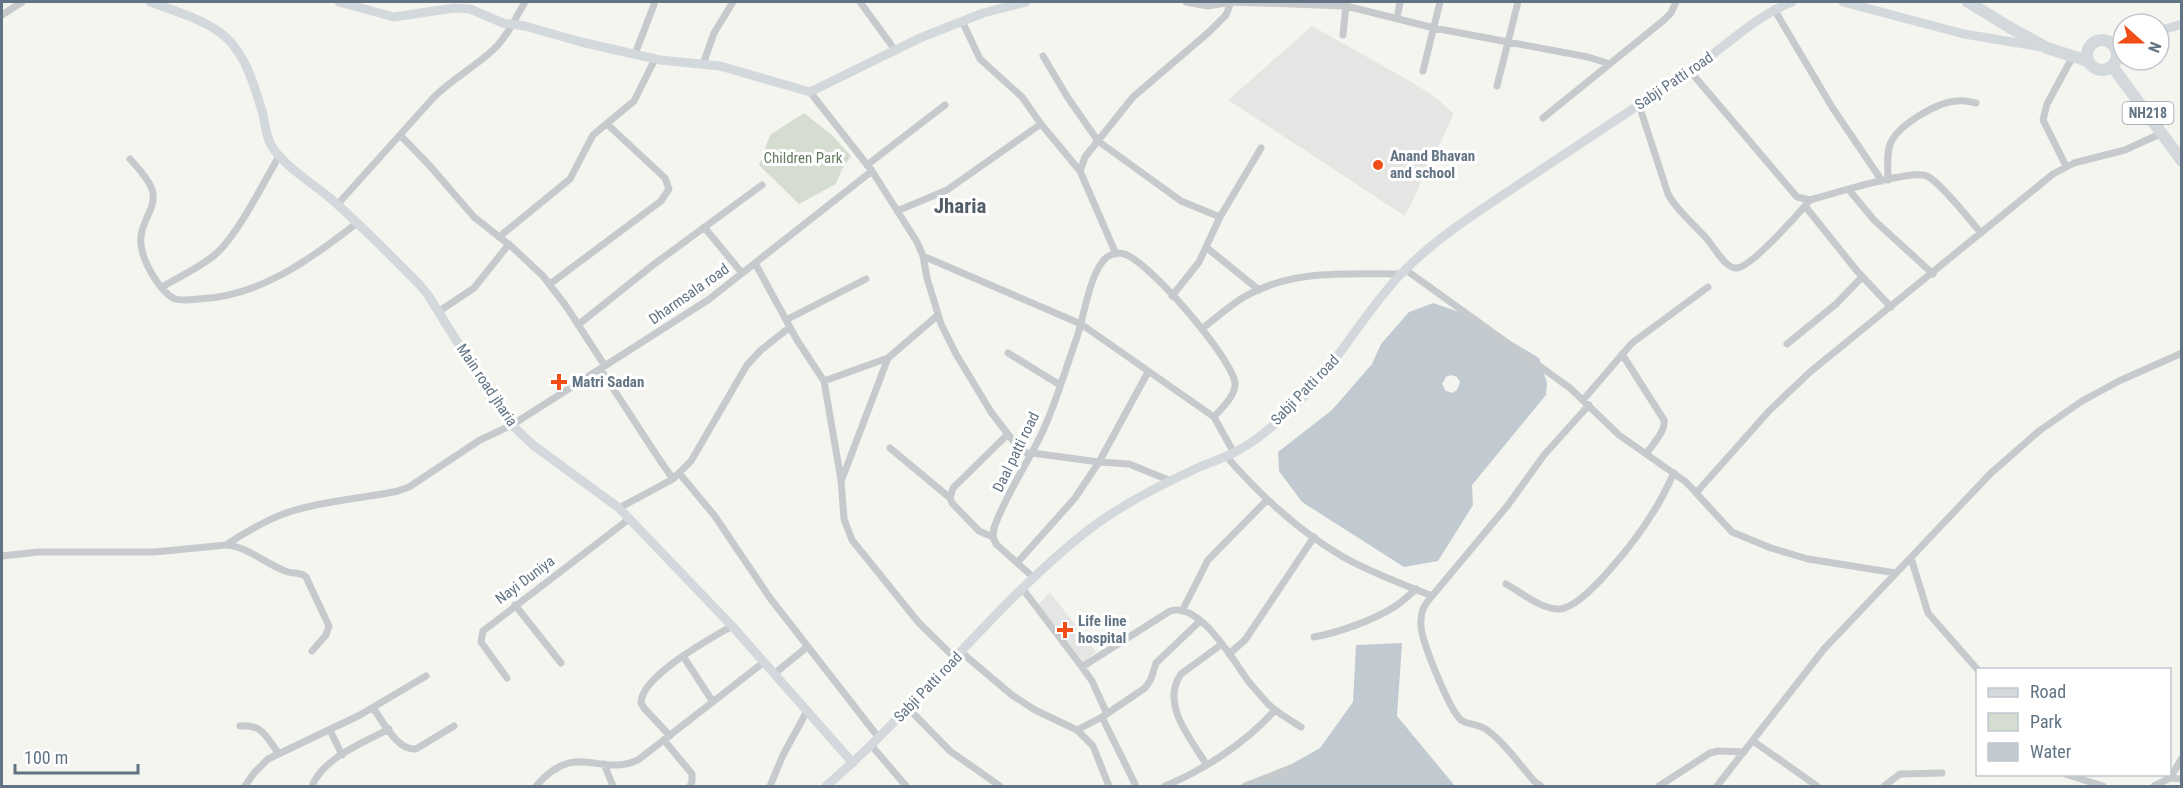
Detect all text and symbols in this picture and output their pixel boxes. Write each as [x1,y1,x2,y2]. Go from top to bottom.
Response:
north arrow [2111,12,2171,72]
text: N [2144,39,2165,55]
street label: Sabji Patti road [1632,48,1716,114]
road number: NH218 [2122,102,2174,124]
place label: Anand Bhavan and school [1390,147,1475,182]
park label: Children Park [764,149,843,167]
marker: Anand Bhavan and school [1371,158,1385,172]
district label: Jharia [934,194,986,218]
street label: Dharmsala road [646,260,732,328]
street label: Main road jharia [453,340,521,430]
street label: Sabji Patti road [1267,351,1343,429]
marker: Matri Sadan [550,373,568,391]
place label: Matri Sadan [572,373,644,391]
street label: Daal patti road [989,409,1043,495]
street label: Nayi Duniya [492,552,558,608]
place label: Life line hospital [1078,612,1126,647]
marker: Life line hospital [1056,621,1074,639]
street label: Sabji Patti road [890,648,966,726]
legend [1976,668,2171,776]
text: Road [2030,681,2066,702]
text: Park [2030,711,2062,732]
scale bar [15,737,138,775]
text: Water [2030,741,2072,762]
text: 100 m [24,747,68,768]

